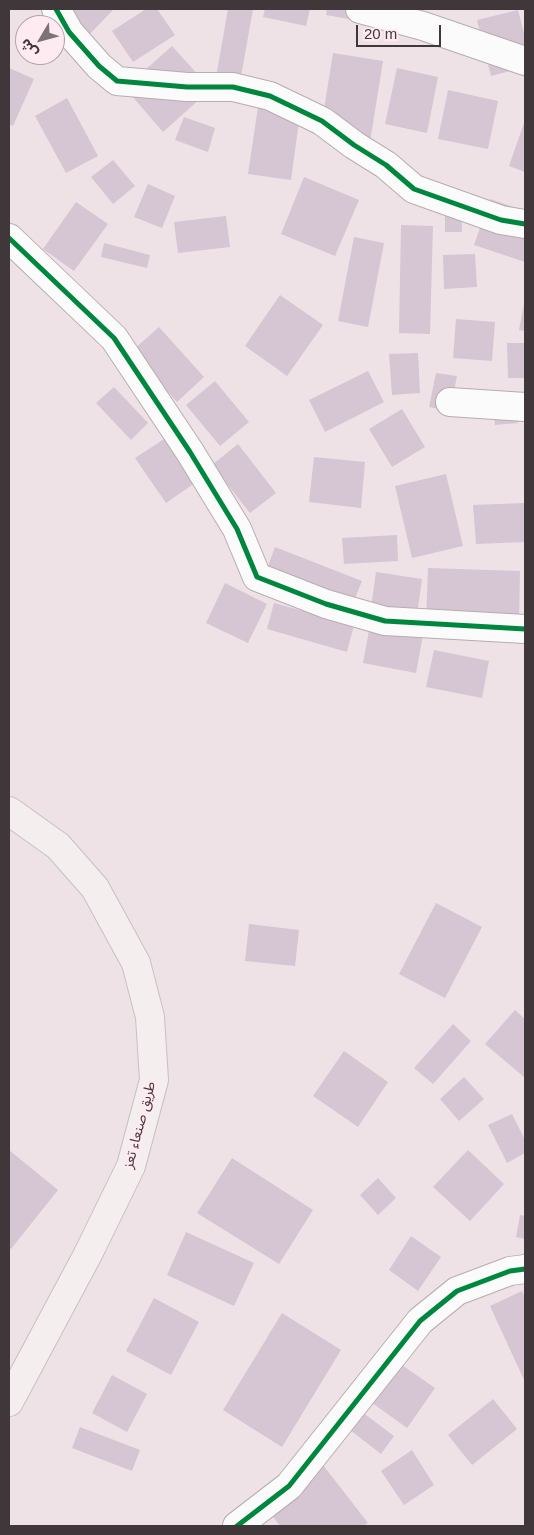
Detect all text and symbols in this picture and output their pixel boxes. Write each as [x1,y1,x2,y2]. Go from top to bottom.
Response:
north arrow [15,15,65,65]
scale bar [359,15,444,47]
text: 20 m [364,25,397,42]
text: ش [17,36,41,61]
street label: طريق صنعاء تعز [120,1080,160,1170]

